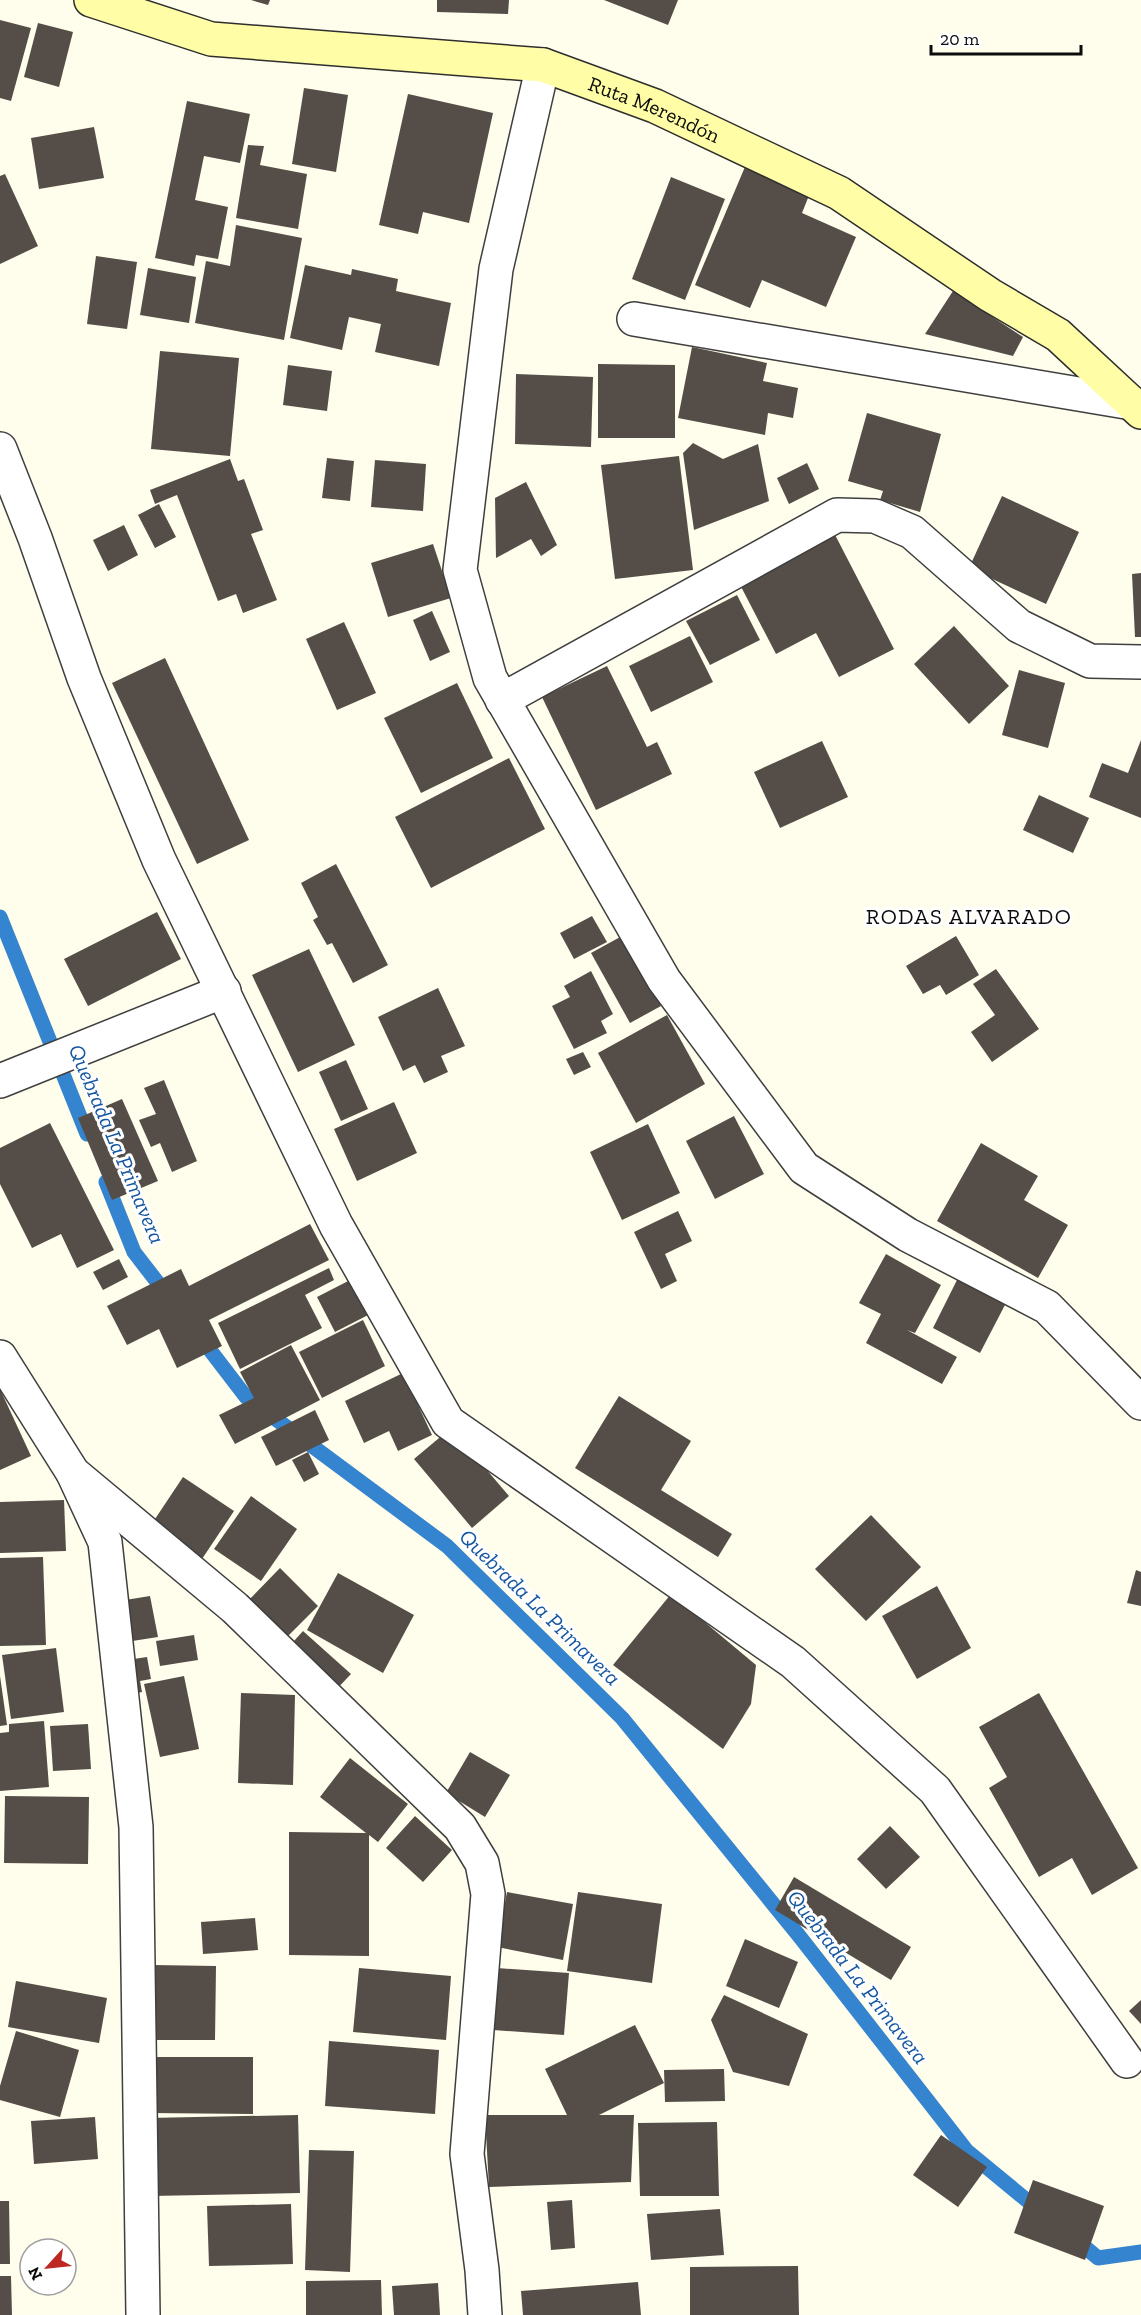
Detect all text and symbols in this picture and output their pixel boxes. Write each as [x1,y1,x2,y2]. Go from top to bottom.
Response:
scale bar [931,18,1081,56]
text: 20 m [940,28,980,50]
street label: Ruta Merendón [585,70,724,148]
district label: RODAS ALVARADO [866,903,1072,930]
water label: Quebrada La Primavera [63,1040,171,1248]
water label: Quebrada La Primavera [454,1523,626,1691]
water label: Quebrada La Primavera [782,1884,934,2070]
north arrow [18,2237,78,2297]
text: N [24,2264,46,2283]

